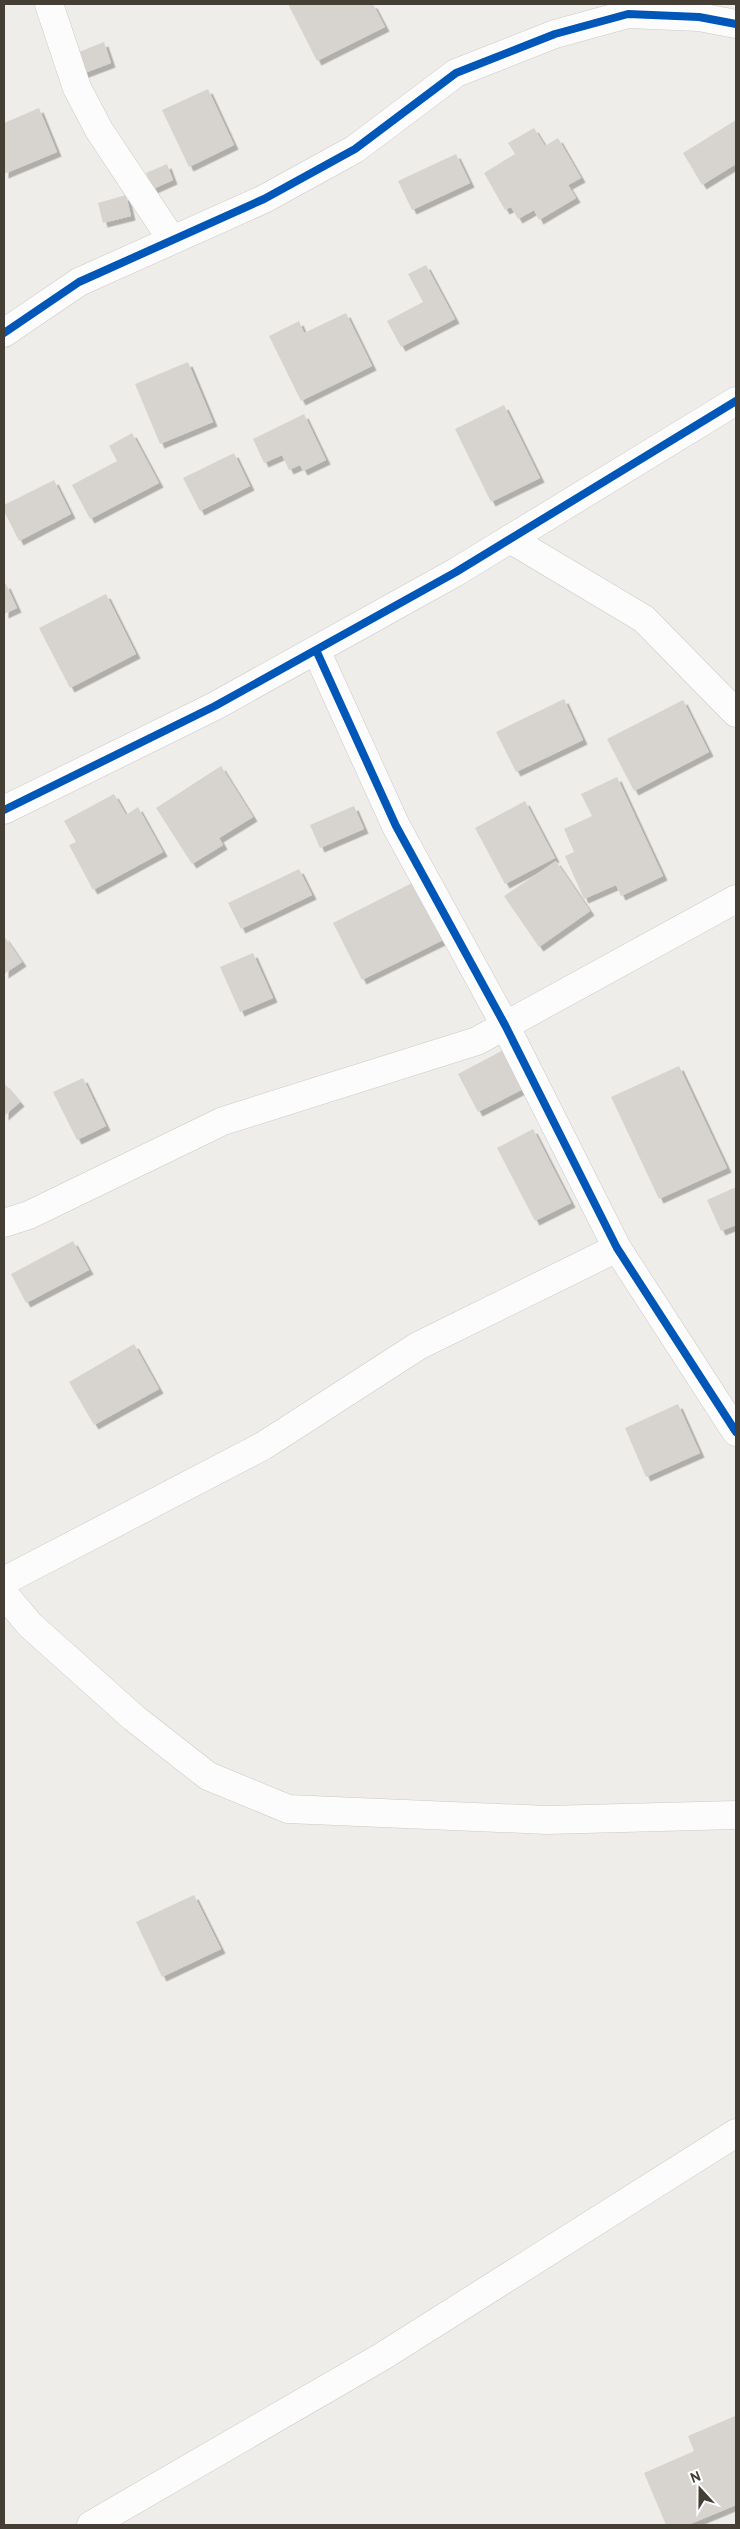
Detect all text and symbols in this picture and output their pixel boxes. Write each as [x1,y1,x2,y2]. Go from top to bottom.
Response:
north arrow [675,2464,725,2514]
text: N [688,2469,704,2488]

